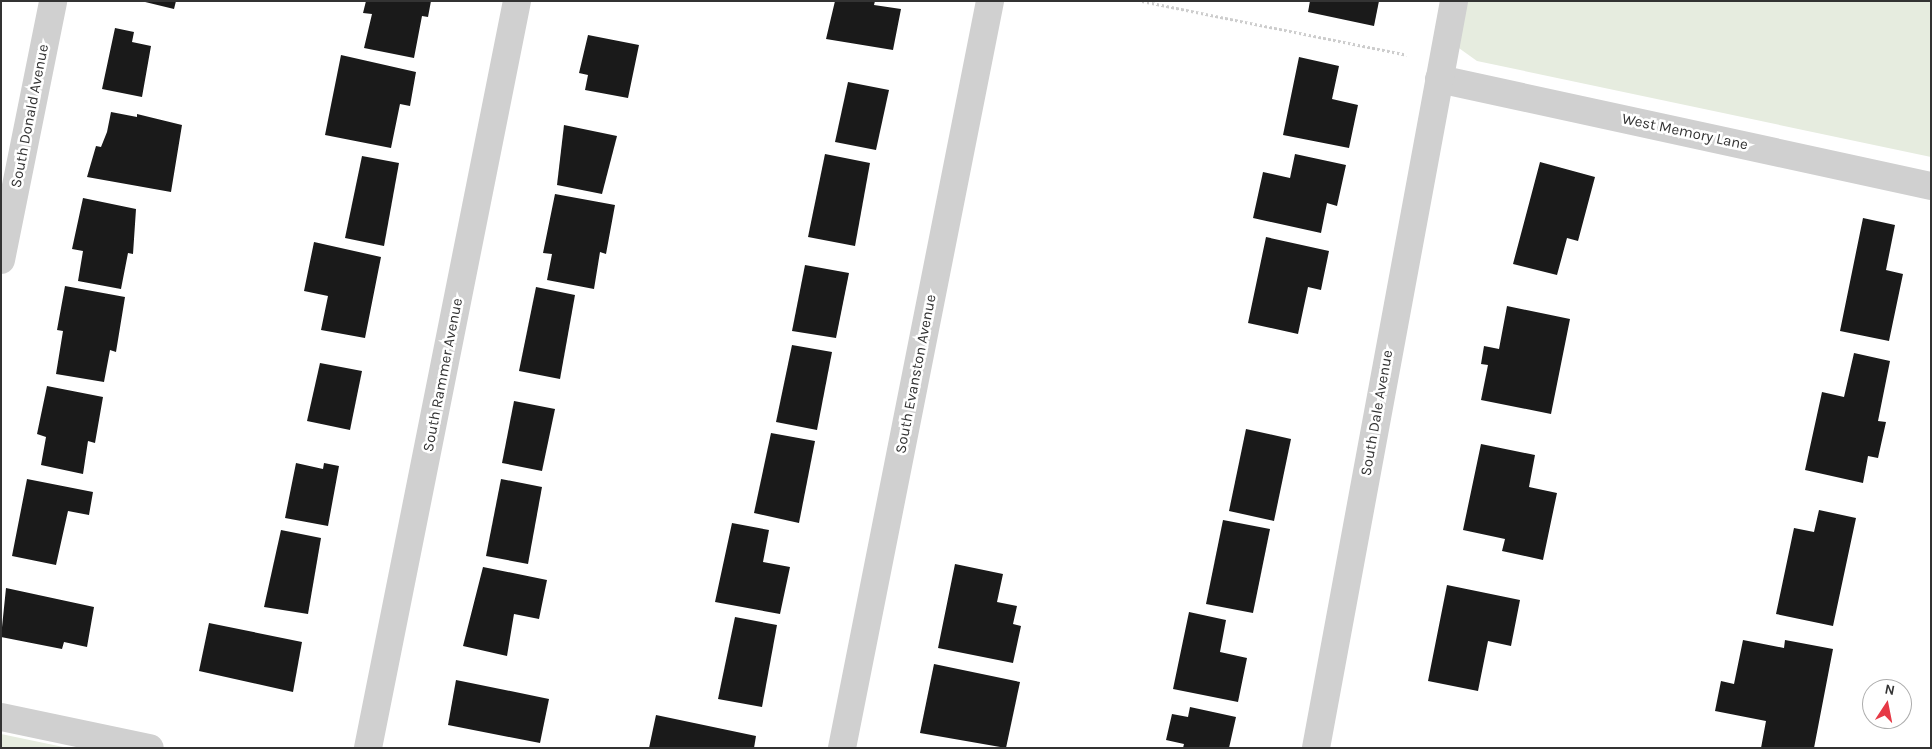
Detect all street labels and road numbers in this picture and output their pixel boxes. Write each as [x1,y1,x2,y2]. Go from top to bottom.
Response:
street label: South Donald Avenue [7,43,53,189]
street label: West Memory Lane [1620,110,1750,154]
street label: South Evanston Avenue [892,293,940,455]
street label: South Rammer Avenue [419,297,467,453]
street label: South Dale Avenue [1357,349,1397,477]

